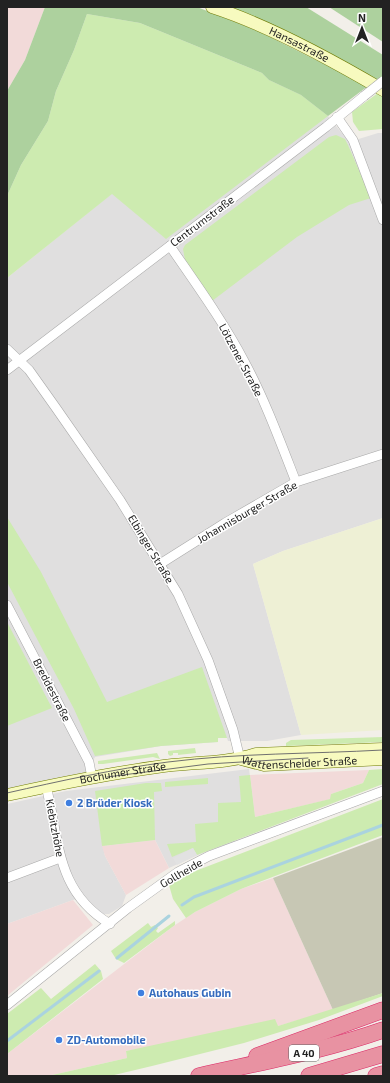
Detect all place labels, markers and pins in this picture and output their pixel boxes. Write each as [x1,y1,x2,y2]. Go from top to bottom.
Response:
place label: 2 Brüder Kiosk [77,796,153,809]
marker: 2 Brüder Kiosk [64,798,74,808]
place label: Autohaus Gubin [149,986,231,999]
marker: Autohaus Gubin [136,988,146,998]
place label: ZD-Automobile [67,1033,146,1046]
marker: ZD-Automobile [54,1035,64,1045]

